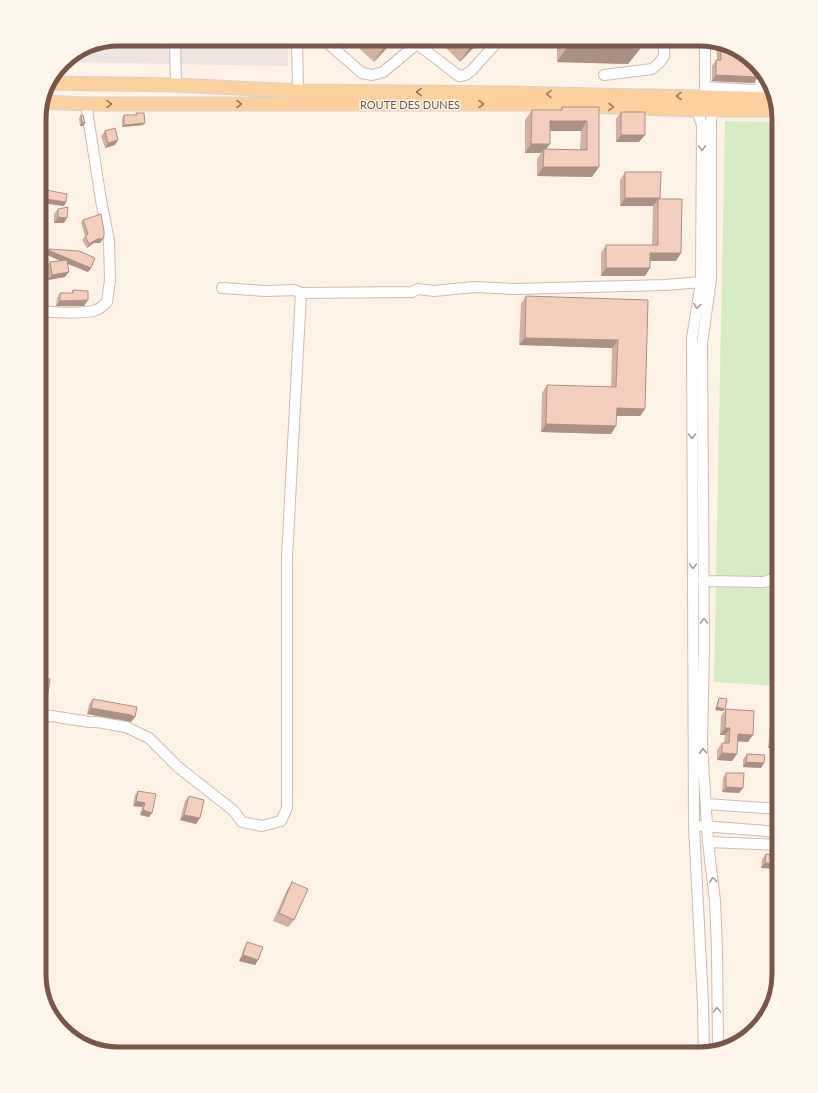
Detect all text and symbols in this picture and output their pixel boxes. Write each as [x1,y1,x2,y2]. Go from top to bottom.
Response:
one-way arrow [416,88,422,96]
one-way arrow [546,90,552,98]
one-way arrow [676,92,682,100]
street label: ROUTE DES DUNES [360,98,460,111]
one-way arrow [106,100,112,108]
one-way arrow [236,100,242,108]
one-way arrow [478,100,484,108]
one-way arrow [608,103,614,111]
one-way arrow [698,145,706,151]
one-way arrow [693,303,702,309]
one-way arrow [688,433,696,439]
one-way arrow [689,563,697,569]
one-way arrow [699,618,708,624]
one-way arrow [698,748,707,754]
one-way arrow [709,877,718,883]
one-way arrow [713,1007,721,1013]

